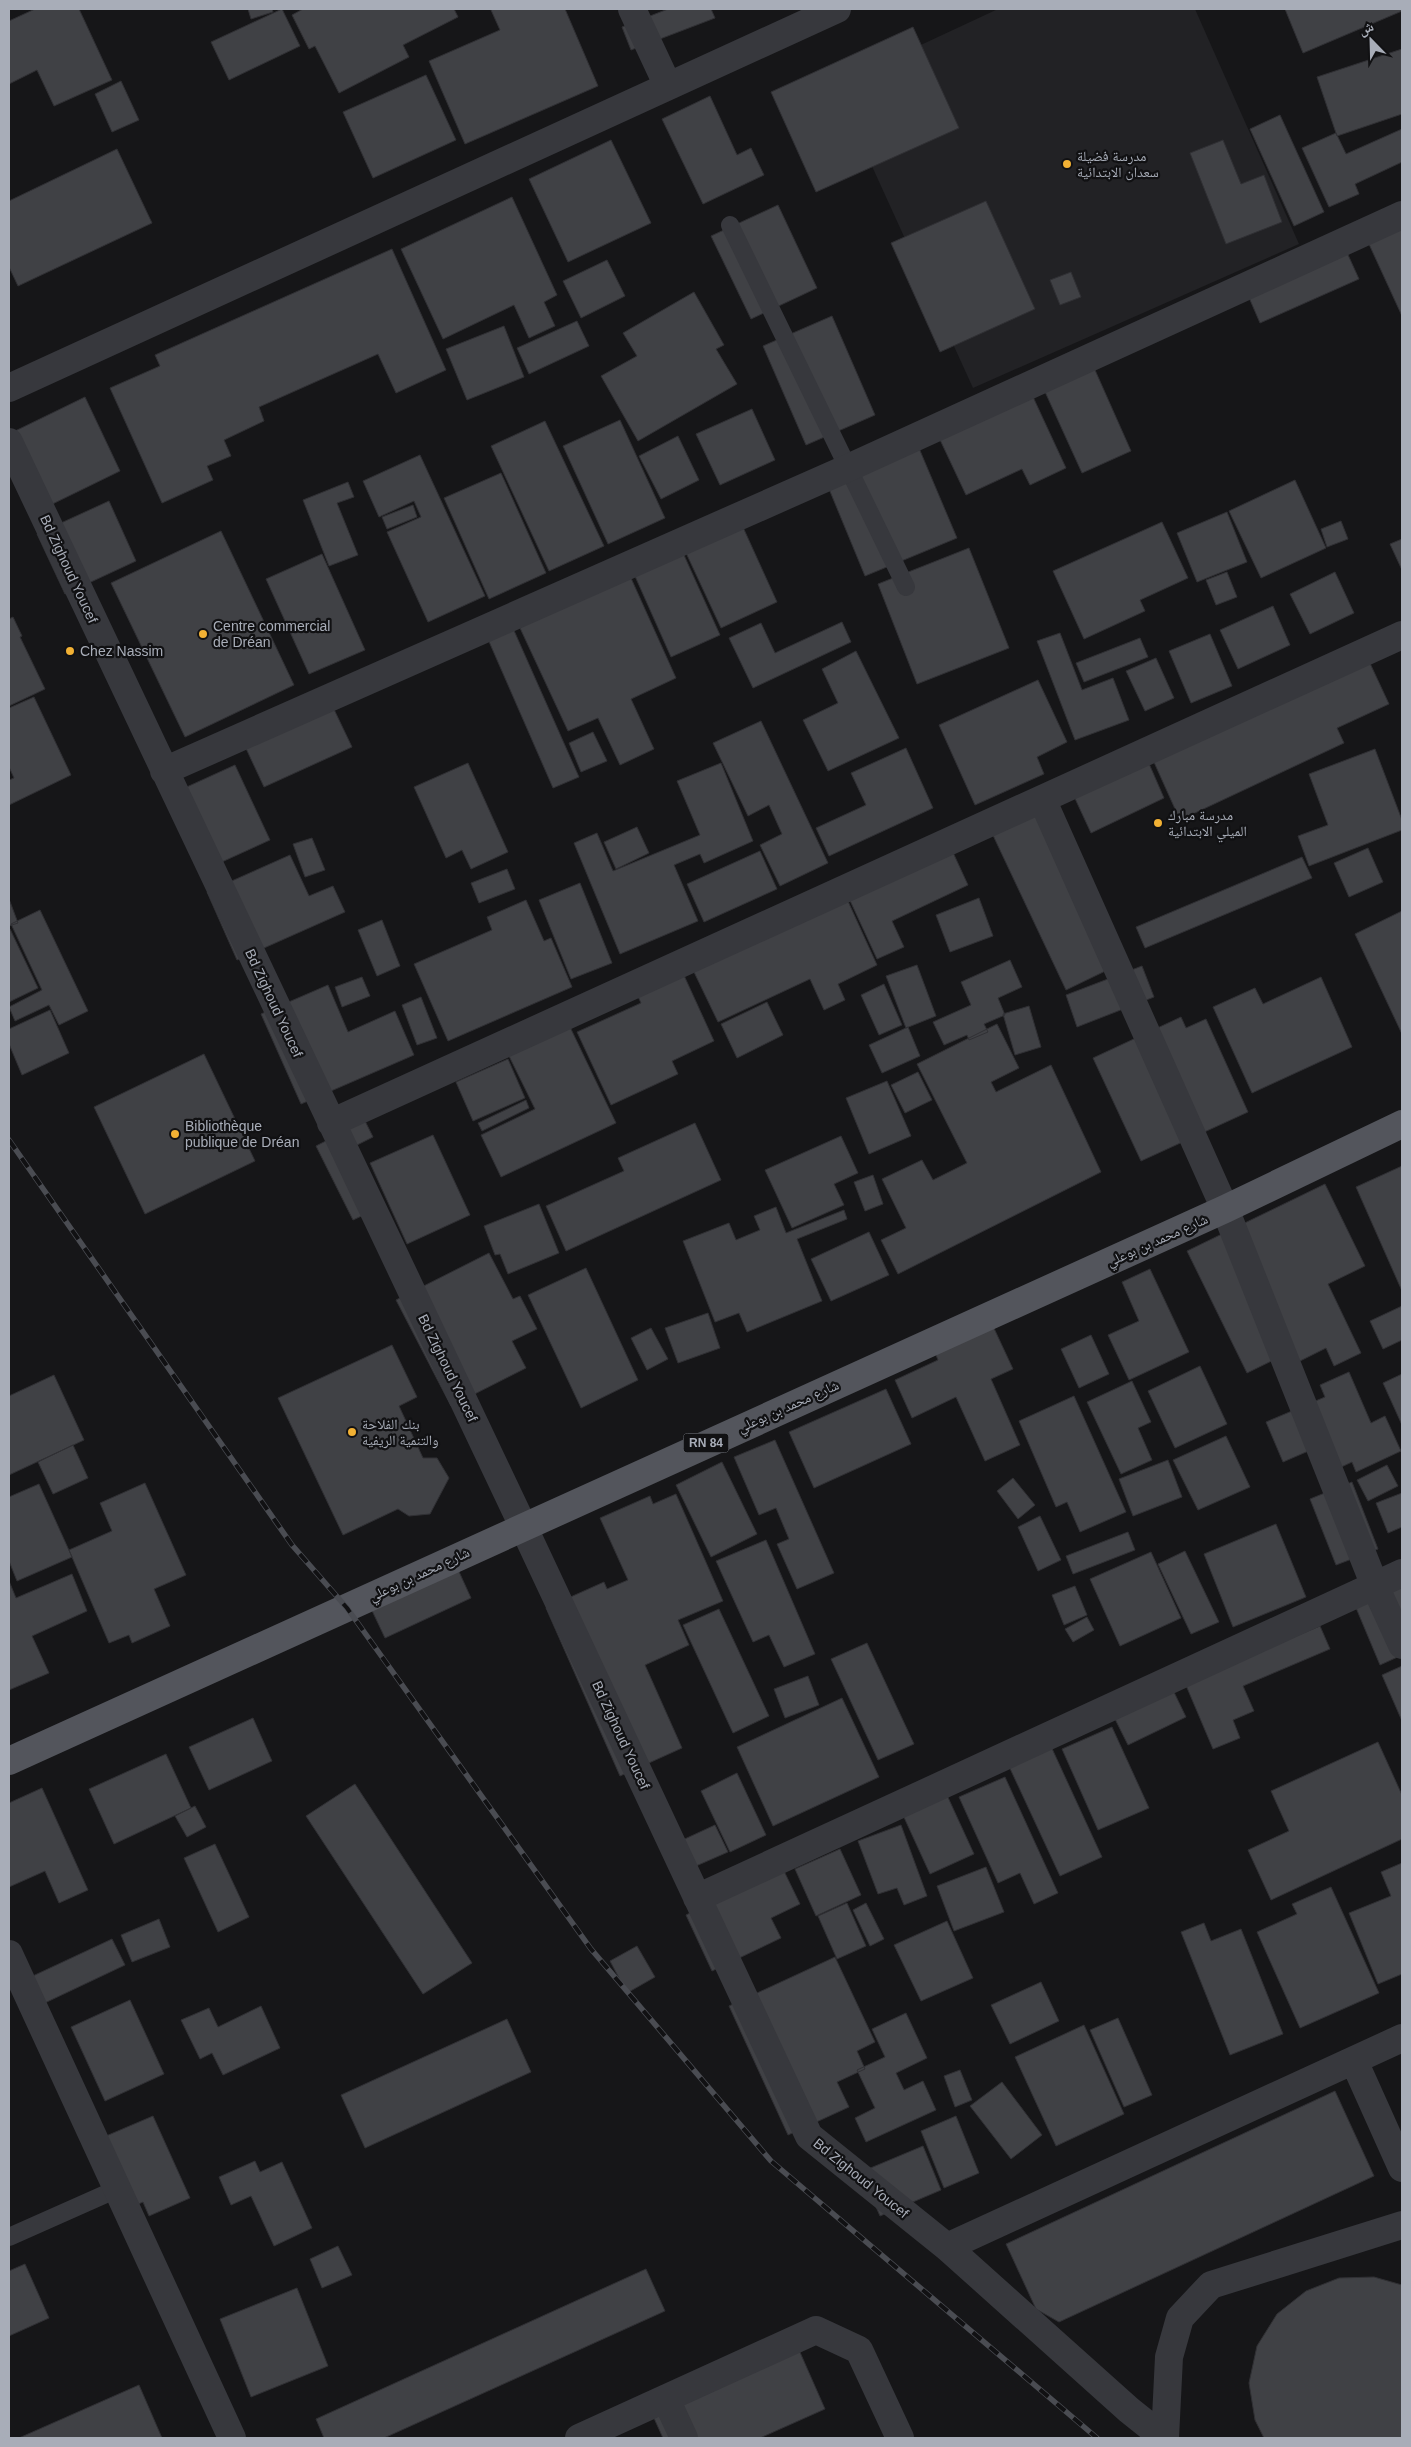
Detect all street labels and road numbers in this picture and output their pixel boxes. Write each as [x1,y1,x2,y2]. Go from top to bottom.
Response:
street label: Bd Zighoud Youcef [37,512,101,626]
street label: Bd Zighoud Youcef [242,946,306,1060]
street label: شارع محمد بن بوعلي [1104,1211,1211,1273]
street label: Bd Zighoud Youcef [415,1312,481,1424]
street label: شارع محمد بن بوعلي [735,1377,842,1439]
road number: RN 84 [684,1434,728,1452]
street label: شارع محمد بن بوعلي [366,1544,473,1607]
street label: Bd Zighoud Youcef [589,1678,653,1792]
street label: Bd Zighoud Youcef [810,2135,912,2221]

